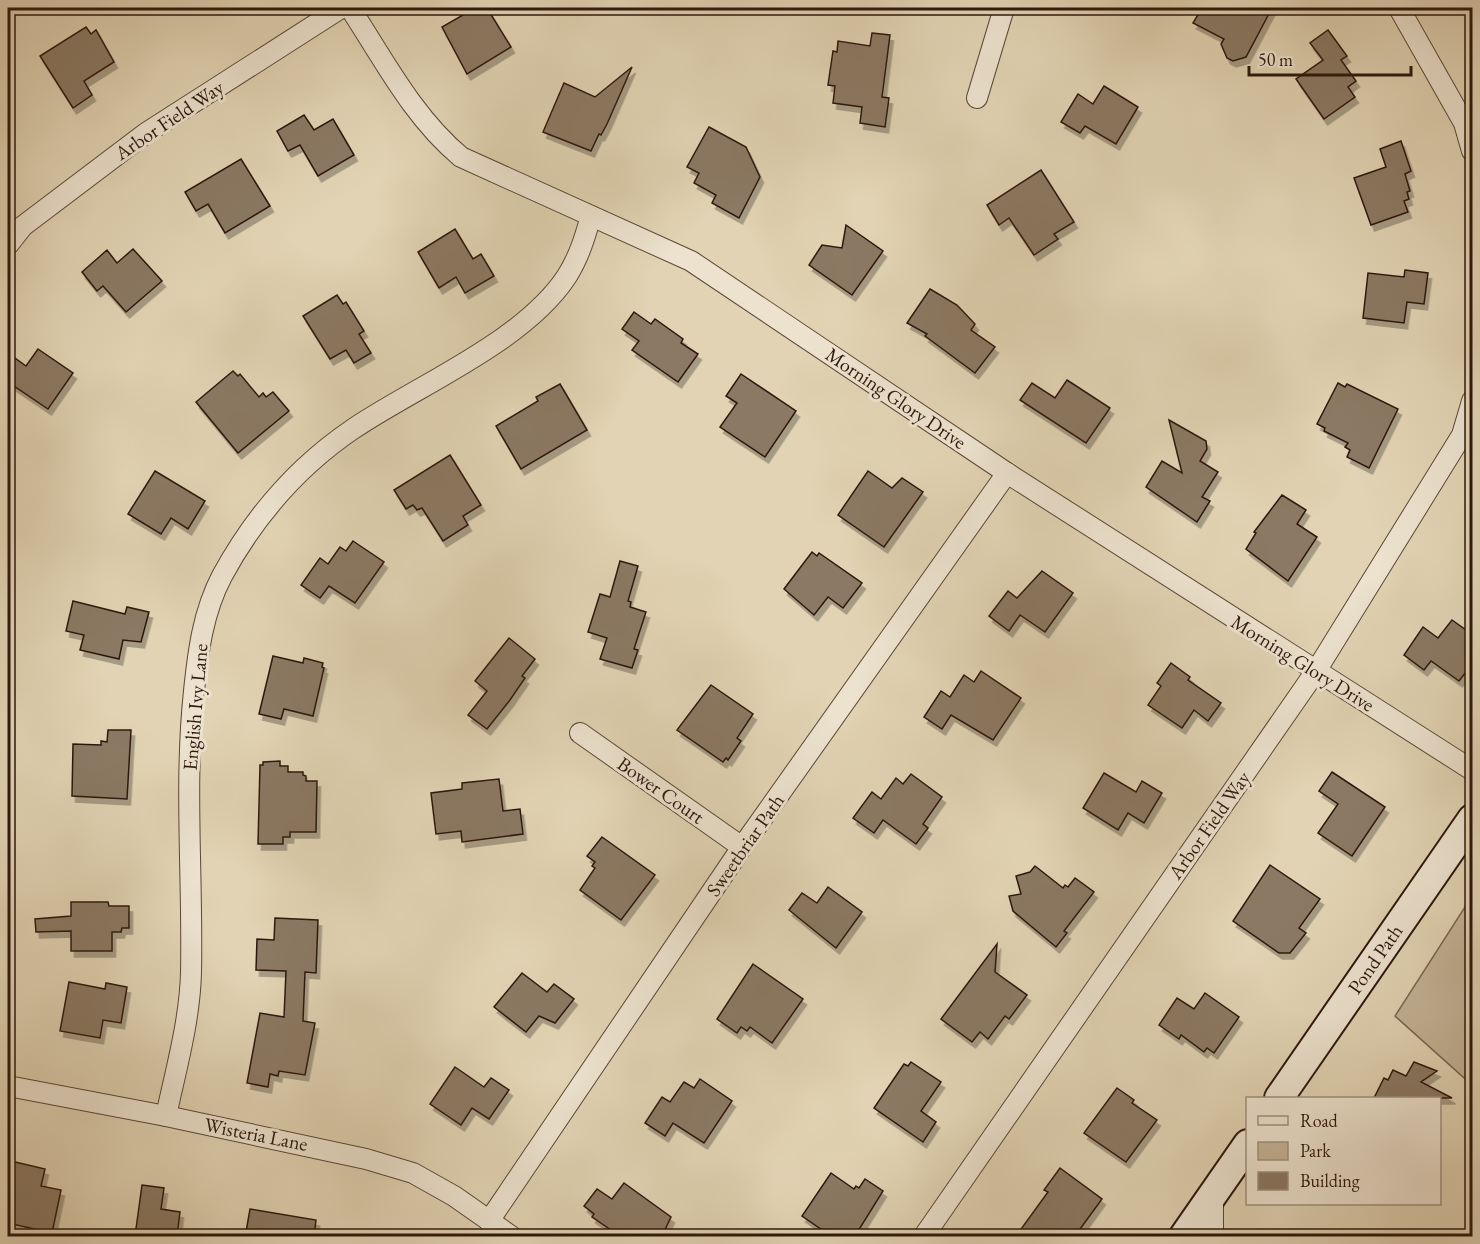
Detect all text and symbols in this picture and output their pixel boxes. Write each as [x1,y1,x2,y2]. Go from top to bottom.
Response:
scale bar [1249,39,1411,77]
text: 50 m [1258,48,1293,71]
street label: Arbor Field Way [109,74,229,167]
street label: Morning Glory Drive [821,341,972,455]
street label: Morning Glory Drive [1226,608,1380,718]
street label: English Ivy Lane [177,642,214,772]
street label: Bower Court [612,750,710,830]
street label: Arbor Field Way [1162,766,1256,885]
street label: Sweetbriar Path [700,789,790,901]
street label: Pond Path [1342,919,1408,999]
legend [1246,1097,1441,1205]
text: Road [1300,1109,1339,1132]
street label: Wisteria Lane [202,1111,310,1157]
text: Park [1300,1139,1331,1162]
text: Building [1300,1169,1360,1192]

